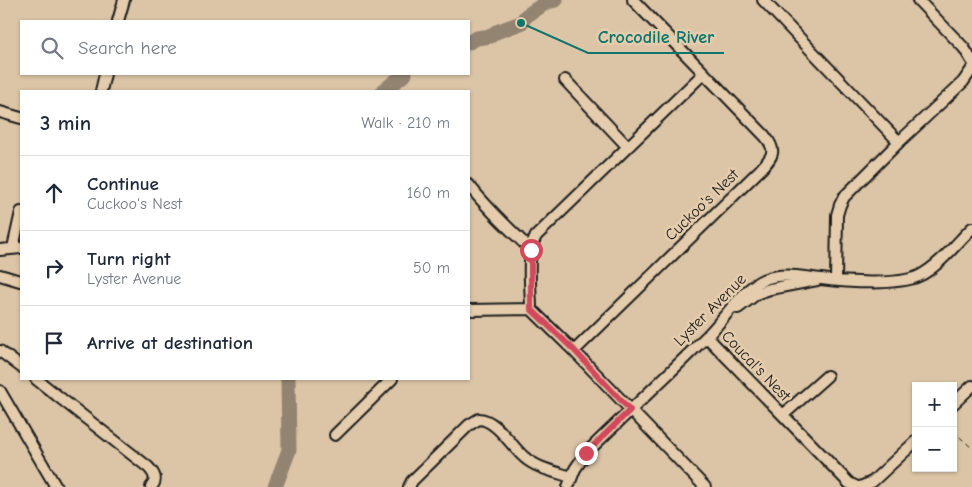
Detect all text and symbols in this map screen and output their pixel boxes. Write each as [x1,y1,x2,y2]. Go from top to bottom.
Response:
search box [20,20,470,75]
callout: Crocodile River [588,20,724,53]
text: Crocodile River [598,27,715,48]
icon: search [38,34,66,62]
text: Search here [78,37,177,59]
text: 3 min [40,111,91,135]
text: Walk · 210 m [361,114,450,132]
street label: Cuckoo's Nest [662,165,743,244]
text: Continue [87,173,159,195]
icon: ahead [40,179,68,207]
text: 160 m [407,184,450,202]
text: Cuckoo's Nest [87,195,182,213]
route start [520,239,543,262]
text: Turn right [87,248,171,270]
icon: right [40,254,68,282]
text: 50 m [413,259,450,277]
text: Lyster Avenue [87,270,181,288]
street label: Lyster Avenue [670,270,750,350]
street label: Coucal's Nest [718,327,794,405]
icon: arrive [40,329,68,357]
text: Arrive at destination [87,332,253,354]
map controls [912,382,957,472]
button: + [912,382,957,427]
button: − [912,427,957,472]
route end [575,442,598,465]

